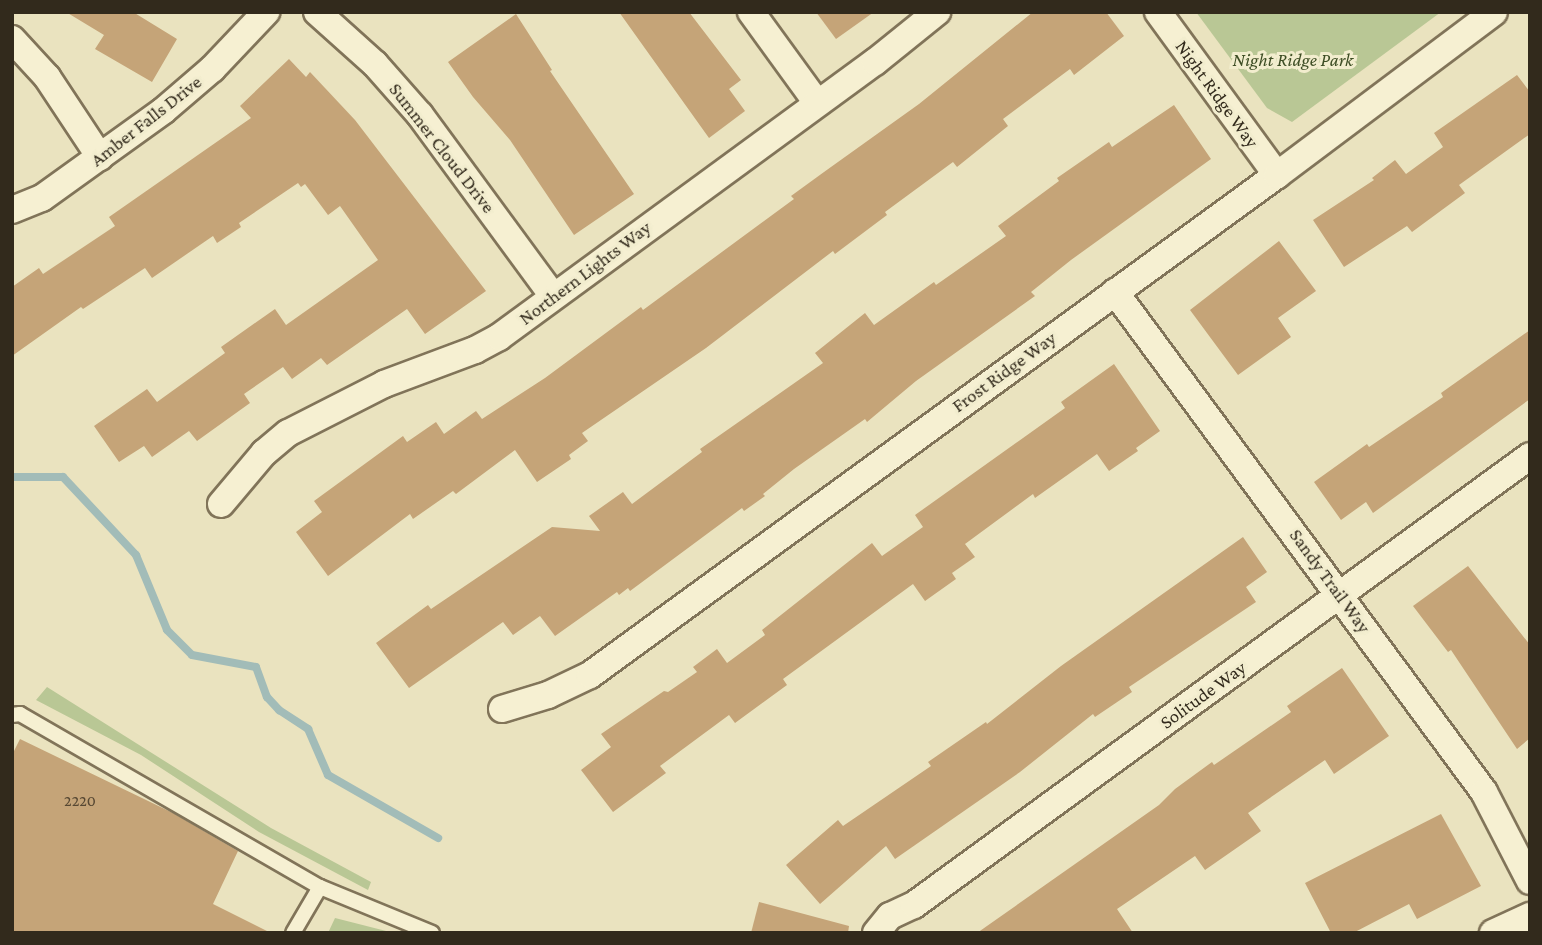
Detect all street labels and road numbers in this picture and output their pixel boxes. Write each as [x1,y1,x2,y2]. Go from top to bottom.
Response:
street label: Night Ridge Way [1170,36,1264,152]
street label: Amber Falls Drive [86,71,206,171]
street label: Summer Cloud Drive [384,78,500,218]
street label: Northern Lights Way [515,216,655,330]
street label: Frost Ridge Way [948,327,1060,417]
street label: Sandy Trail Way [1285,524,1375,638]
street label: Solitude Way [1156,656,1250,734]

